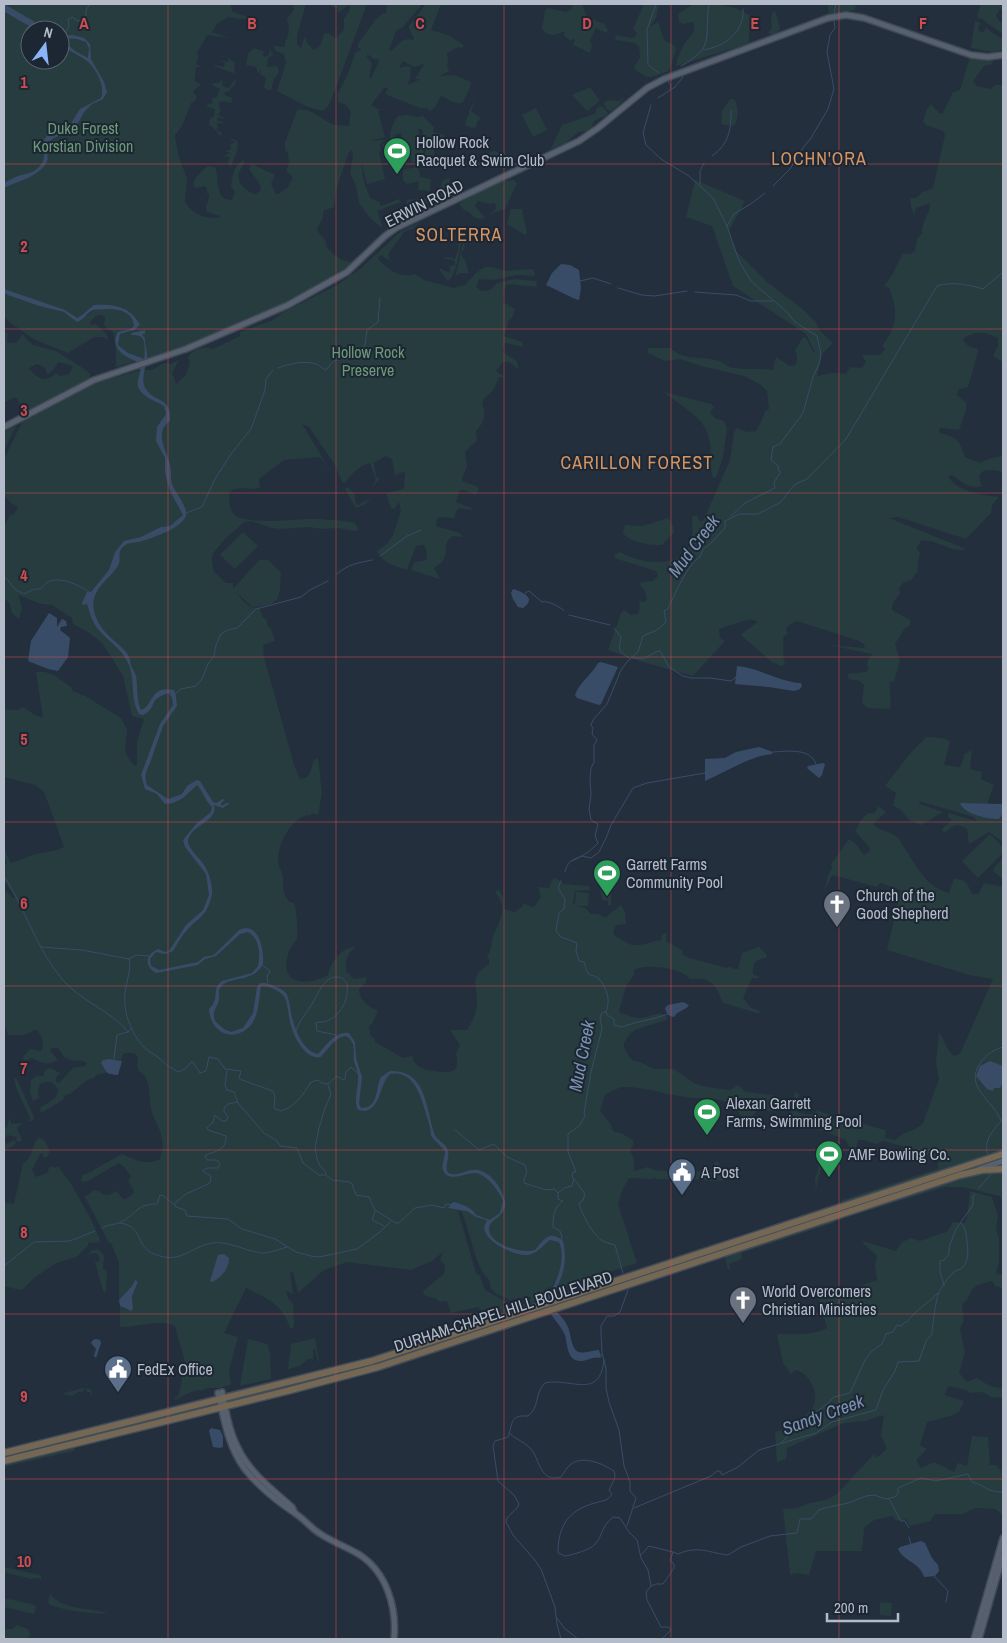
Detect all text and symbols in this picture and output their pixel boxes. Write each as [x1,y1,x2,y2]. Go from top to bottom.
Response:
text: A [79,12,89,34]
text: B [247,12,257,34]
text: C [415,12,425,34]
text: D [582,12,592,34]
text: E [751,12,760,34]
text: F [919,12,927,34]
north arrow [20,20,70,70]
text: N [42,23,55,42]
text: 1 [20,71,28,93]
park label: Duke Forest Korstian Division [33,117,133,157]
place label: Hollow Rock Racquet & Swim Club [416,131,544,171]
sports icon: Hollow Rock Racquet & Swim Club [382,136,412,175]
district label: LOCHN'ORA [771,146,867,171]
street label: ERWIN ROAD [381,174,467,232]
district label: SOLTERRA [416,222,502,247]
text: 2 [20,235,28,257]
park label: Hollow Rock Preserve [332,341,405,381]
text: 3 [20,399,28,421]
district label: CARILLON FOREST [561,450,713,475]
water label: Mud Creek [662,509,726,582]
text: 4 [20,564,28,586]
text: 5 [20,728,28,750]
place label: Garrett Farms Community Pool [626,853,723,893]
sports icon: Garrett Farms Community Pool [592,858,622,897]
place label: Church of the Good Shepherd [856,884,949,924]
church icon: Church of the Good Shepherd [822,889,852,928]
text: 6 [20,892,28,914]
water label: Mud Creek [562,1017,601,1094]
text: 7 [20,1057,28,1079]
place label: Alexan Garrett Farms, Swimming Pool [725,1092,862,1132]
sports icon: Alexan Garrett Farms, Swimming Pool [692,1097,722,1136]
sports icon: AMF Bowling Co. [814,1139,844,1178]
place label: AMF Bowling Co. [847,1143,950,1165]
public building icon: A Post [667,1157,697,1196]
place label: A Post [700,1161,739,1183]
text: 8 [20,1221,28,1243]
street label: DURHAM-CHAPEL HILL BOULEVARD [391,1265,615,1357]
place label: World Overcomers Christian Ministries [762,1280,876,1320]
church icon: World Overcomers Christian Ministries [728,1285,758,1324]
public building icon: FedEx Office [103,1354,133,1393]
place label: FedEx Office [137,1358,213,1380]
text: 9 [20,1385,28,1407]
water label: Sandy Creek [778,1388,868,1441]
text: 10 [17,1550,31,1572]
scale bar [827,1590,898,1622]
text: 200 m [834,1597,868,1618]

